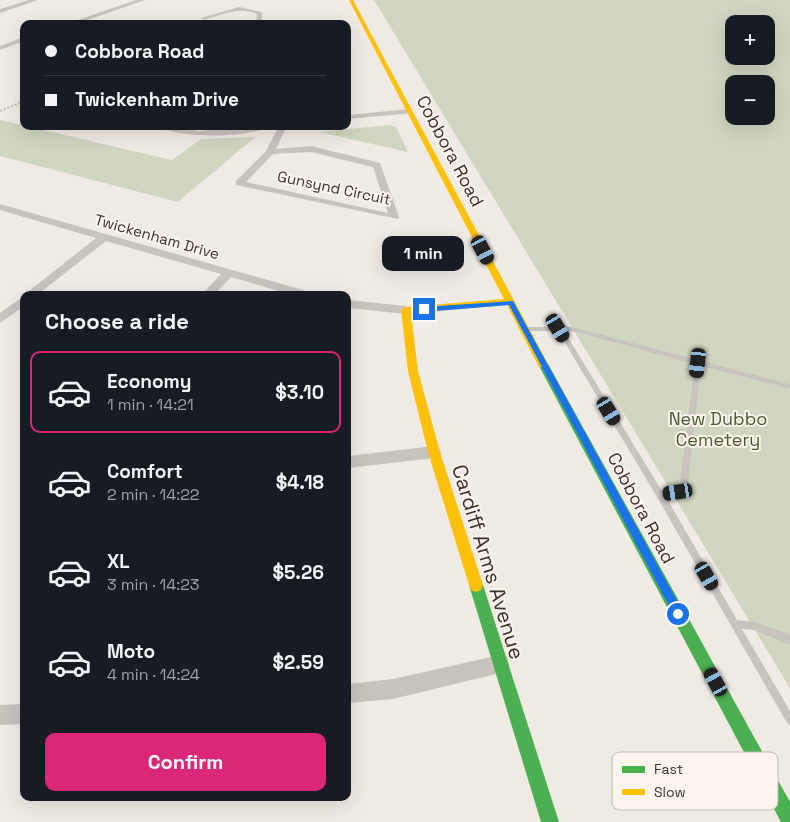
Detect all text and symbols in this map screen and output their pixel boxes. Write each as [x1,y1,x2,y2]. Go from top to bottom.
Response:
map controls [725,15,775,125]
button: + [725,15,775,65]
text: Cobbora Road [75,39,204,64]
button: − [725,75,775,125]
text: Twickenham Drive [75,87,239,112]
street label: Cobbora Road [412,91,489,210]
street label: Gunsynd Circuit [276,166,393,209]
street label: Twickenham Drive [93,210,222,263]
car [469,233,496,267]
callout: 1 min [383,236,465,272]
text: 1 min [403,243,443,264]
route end [413,298,435,320]
text: Choose a ride [45,307,189,335]
car [543,311,572,345]
car [688,347,707,379]
text: Economy [107,369,191,394]
icon: car [47,370,92,415]
text: $3.10 [275,380,324,405]
text: 1 min · 14:21 [107,394,194,415]
car [594,394,623,428]
park label: New Dubbo Cemetery [669,407,767,451]
street label: Cobbora Road [603,448,680,567]
text: Comfort [107,459,183,484]
icon: car [47,460,92,505]
street label: Cardiff Arms Avenue [446,461,531,663]
text: $4.18 [276,470,324,495]
car [662,482,693,502]
text: 2 min · 14:22 [107,484,200,505]
text: XL [107,549,130,574]
icon: car [47,550,92,595]
car [693,559,720,593]
text: $5.26 [272,560,324,585]
text: 3 min · 14:23 [107,574,199,595]
route start [667,603,689,625]
text: Moto [107,639,155,664]
icon: car [47,640,92,685]
text: $2.59 [272,650,324,675]
text: 4 min · 14:24 [107,664,200,685]
car [702,665,729,699]
button: Confirm [45,733,326,791]
legend [612,752,778,810]
text: Fast [654,760,683,778]
text: Slow [654,783,686,801]

